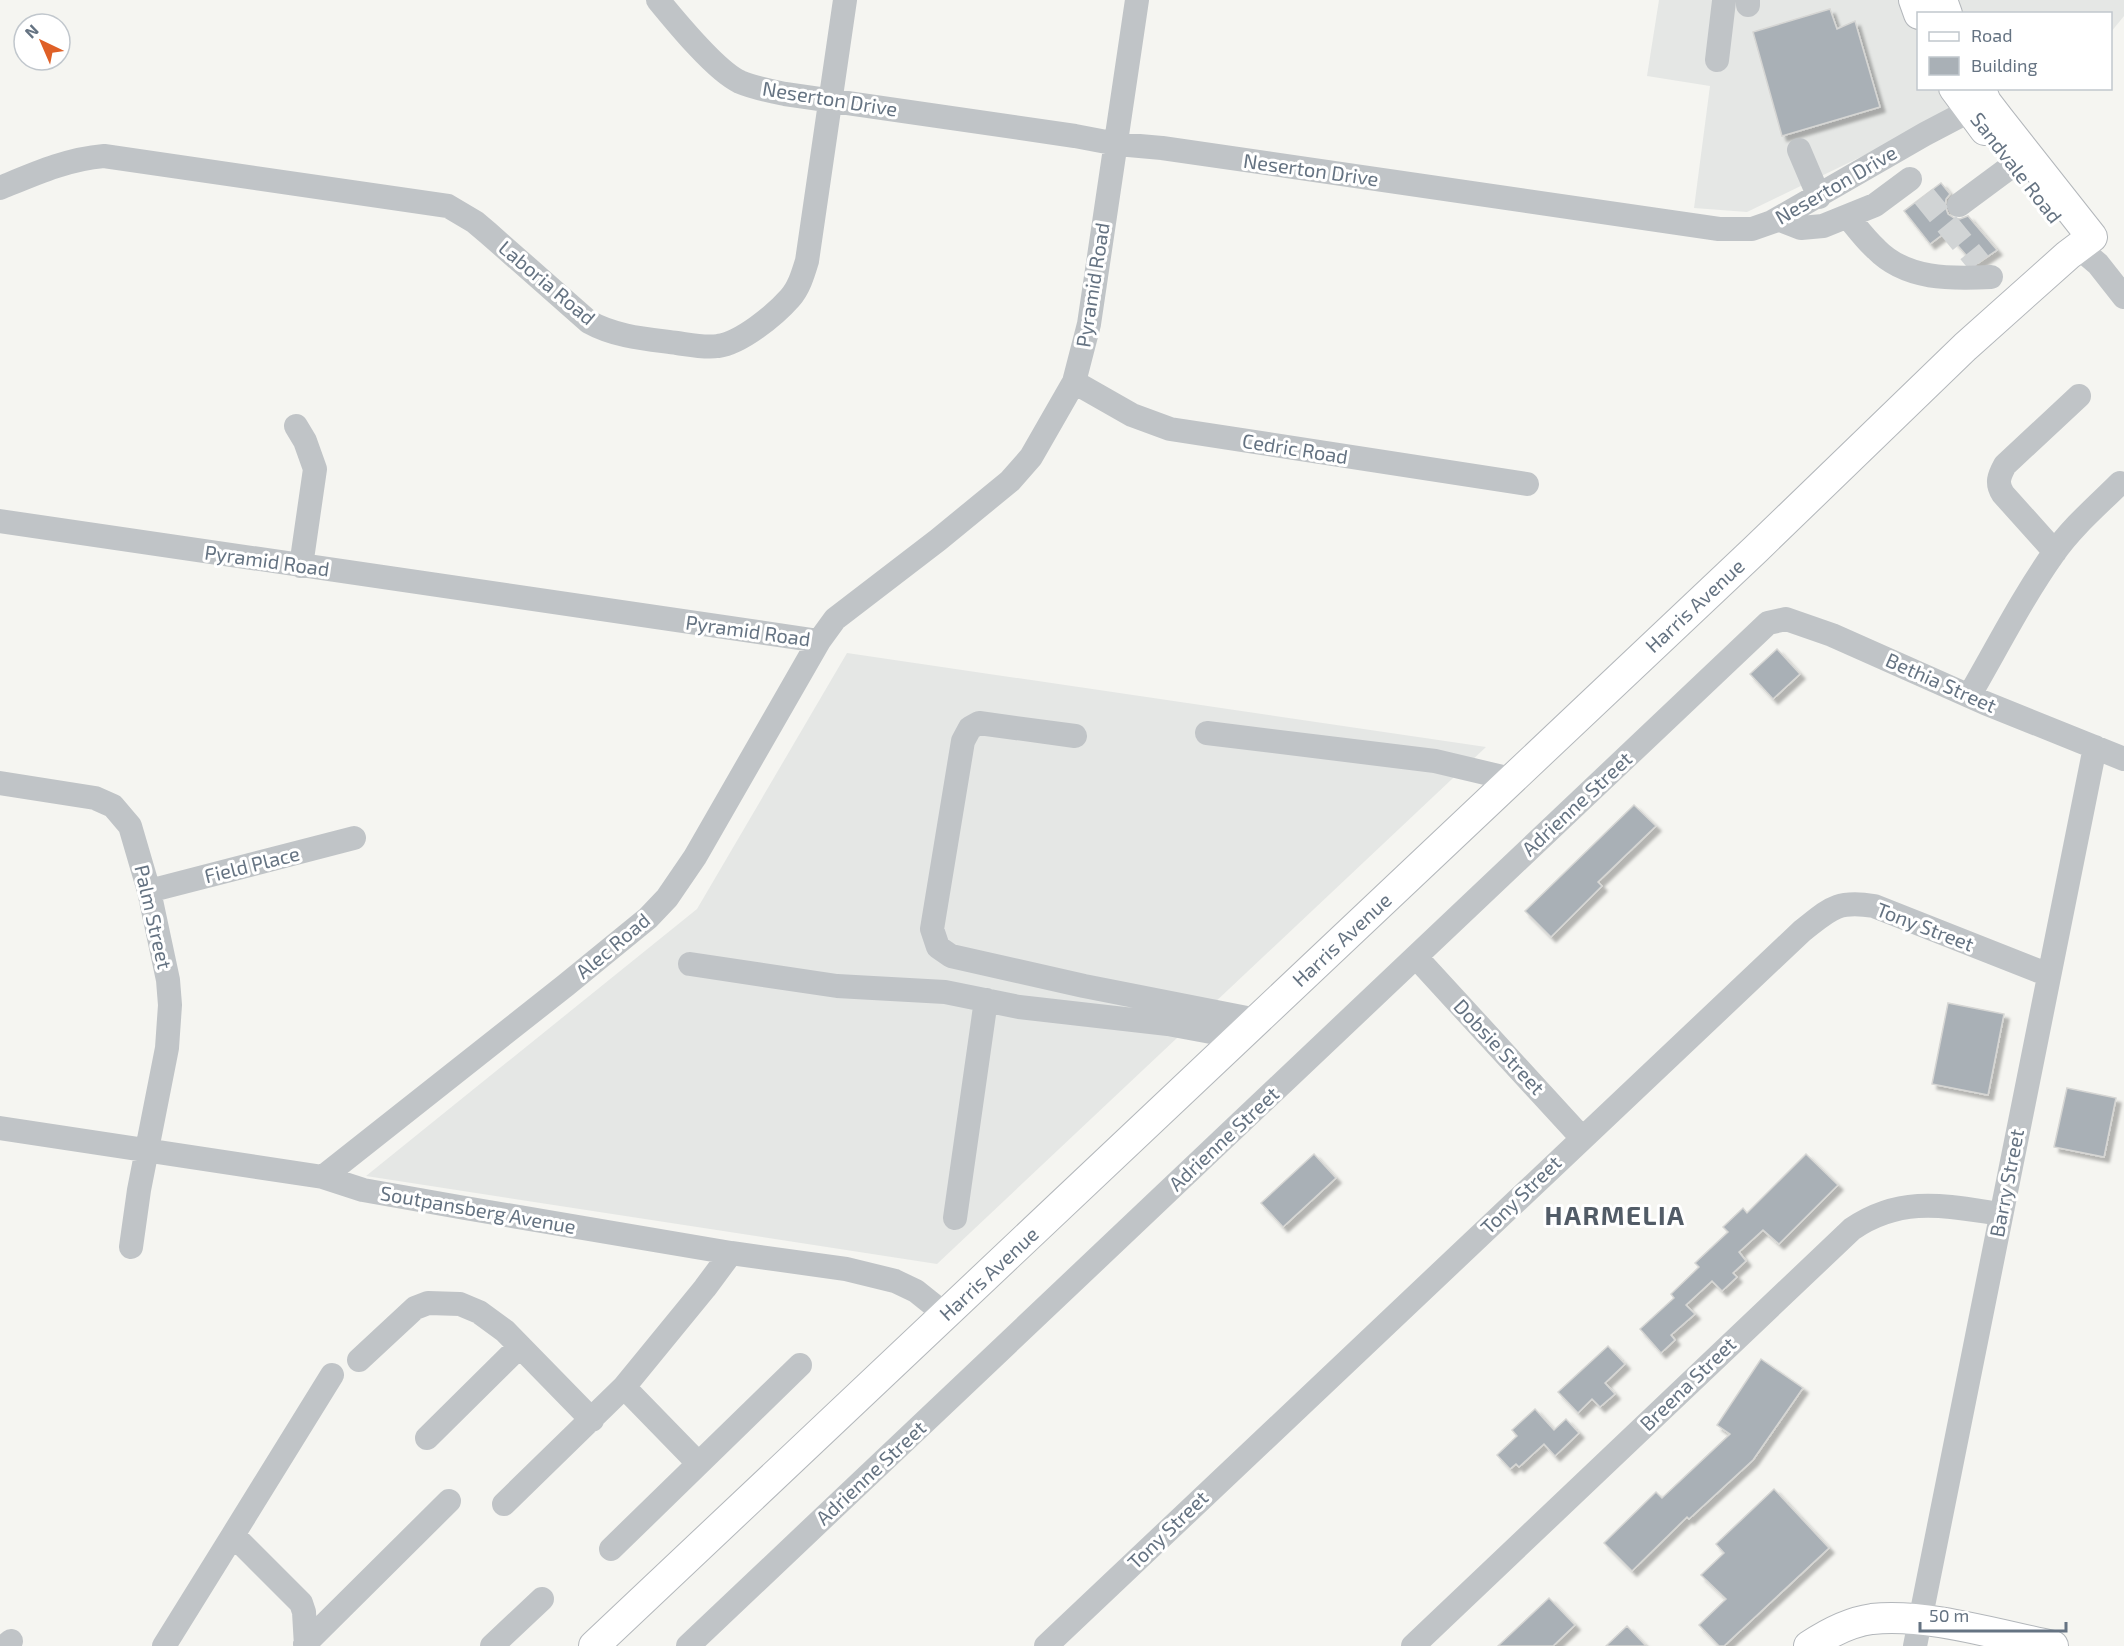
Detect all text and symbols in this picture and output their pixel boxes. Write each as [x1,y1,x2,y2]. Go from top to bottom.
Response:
north arrow [12,12,72,72]
legend [1917,12,2112,90]
text: N [20,20,42,42]
text: Road [1971,24,2012,46]
text: Building [1971,54,2038,76]
street label: Neserton Drive [761,75,899,121]
street label: Sandvale Road [1966,107,2067,228]
street label: Neserton Drive [1770,140,1901,229]
street label: Neserton Drive [1242,148,1380,190]
street label: Pyramid Road [1070,221,1114,349]
street label: Laboria Road [495,235,601,330]
street label: Cedric Road [1240,428,1350,468]
street label: Pyramid Road [203,539,331,581]
street label: Harris Avenue [1640,553,1749,657]
street label: Pyramid Road [684,609,812,651]
street label: Bethia Street [1882,647,2001,717]
street label: Adrienne Street [1516,746,1637,860]
street label: Field Place [202,841,302,887]
street label: Palm Street [130,862,178,972]
street label: Harris Avenue [1287,887,1396,991]
street label: Tony Street [1873,896,1978,956]
street label: Alec Road [570,907,654,983]
street label: Dobsie Street [1449,994,1550,1099]
street label: Adrienne Street [1163,1081,1284,1195]
street label: Barry Street [1984,1126,2028,1239]
street label: Tony Street [1475,1150,1566,1239]
street label: Soutpansberg Avenue [378,1180,578,1238]
district label: HARMELIA [1544,1199,1686,1230]
street label: Harris Avenue [934,1221,1043,1325]
street label: Breena Street [1634,1331,1741,1435]
street label: Adrienne Street [810,1415,931,1529]
street label: Tony Street [1122,1485,1213,1574]
scale bar [1920,1595,2066,1633]
text: 50 m [1929,1604,1969,1626]

